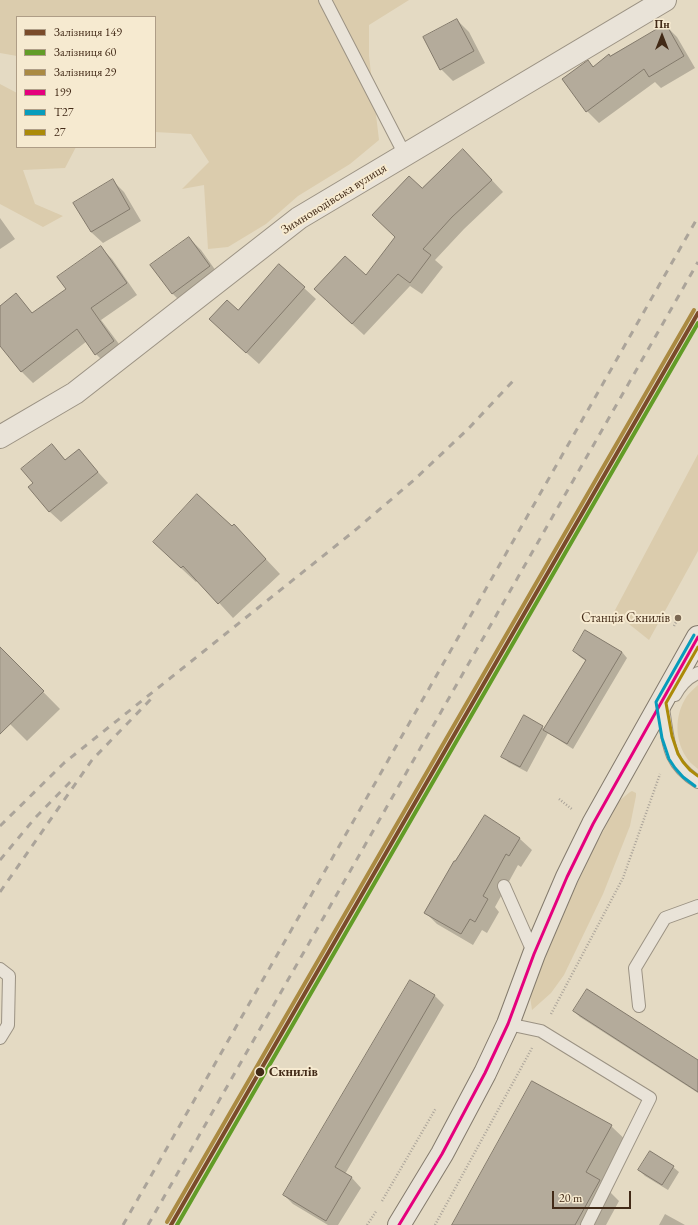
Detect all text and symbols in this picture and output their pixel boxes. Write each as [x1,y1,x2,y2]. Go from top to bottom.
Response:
legend [16,16,156,148]
north arrow [642,16,682,56]
text: Пн [654,17,670,31]
text: Залізниця 149 [54,24,122,40]
text: Залізниця 60 [54,44,116,60]
text: Залізниця 29 [54,64,116,80]
text: 199 [54,84,71,100]
text: Т27 [54,104,74,120]
text: 27 [54,124,66,140]
street label: Зимноводівська вулиця [278,160,390,238]
place label: Станція Скнилів [581,610,670,626]
marker: Станція Скнилів [673,613,683,623]
place label: Скнилів [269,1064,318,1080]
marker: Скнилів [254,1066,266,1078]
scale bar [554,1183,633,1209]
text: 20 m [559,1190,582,1206]

